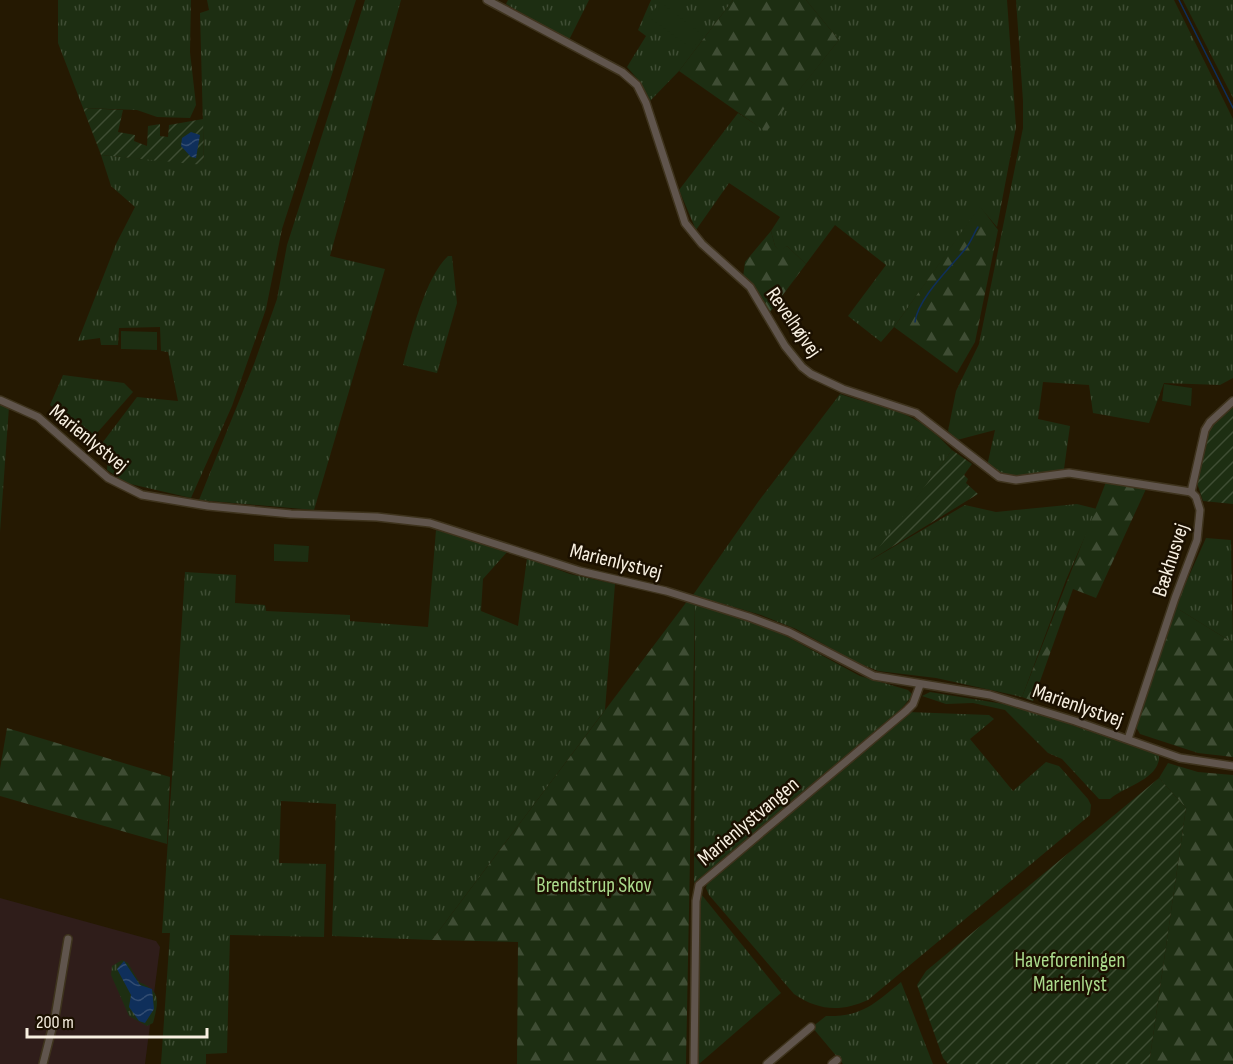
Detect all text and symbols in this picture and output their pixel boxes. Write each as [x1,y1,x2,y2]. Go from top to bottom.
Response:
street label: Revelhøjvej [760,282,827,362]
street label: Marienlystvej [44,399,133,478]
street label: Bækhusvej [1147,520,1194,600]
street label: Marienlystvej [567,538,665,585]
street label: Marienlystvej [1029,678,1126,733]
street label: Marienlystvangen [693,772,804,871]
park label: Brendstrup Skov [536,873,652,898]
park label: Haveforeningen Marienlyst [1014,948,1126,997]
scale bar [27,1001,207,1039]
text: 200 m [36,1012,74,1033]

